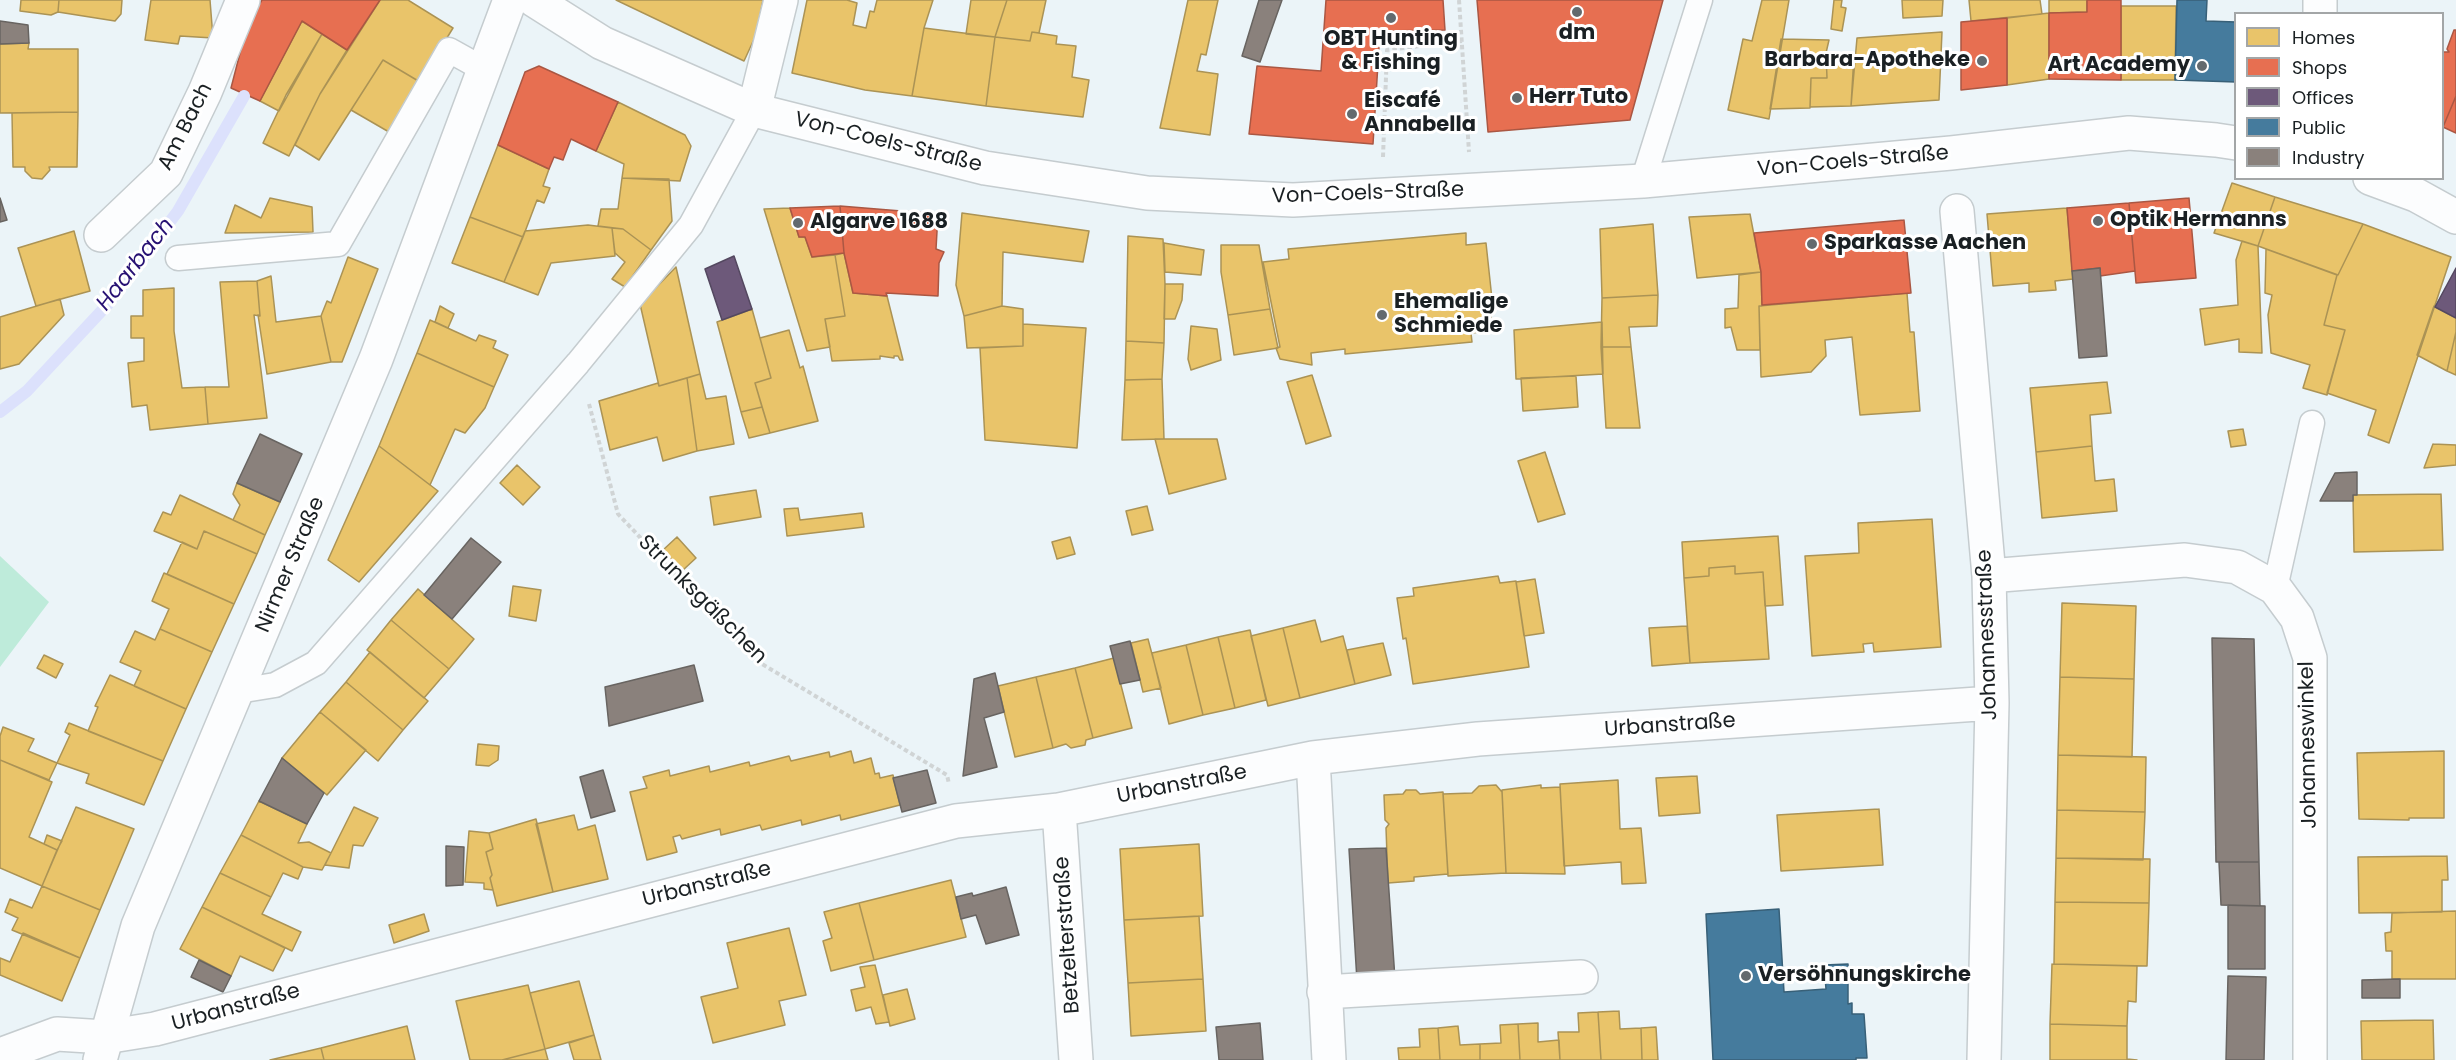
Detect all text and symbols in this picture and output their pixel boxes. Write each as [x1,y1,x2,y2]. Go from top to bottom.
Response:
marker: dm [1570,5,1584,19]
marker: OBT Hunting & Fishing [1384,11,1398,25]
legend [2234,12,2444,180]
place label: dm [1559,21,1595,47]
text: Homes [2292,25,2355,50]
place label: OBT Hunting & Fishing [1324,27,1458,77]
place label: Barbara-Apotheke [1764,48,1970,74]
place label: Art Academy [2047,53,2190,79]
marker: Barbara-Apotheke [1975,54,1989,68]
text: Shops [2292,55,2347,80]
marker: Art Academy [2195,59,2209,73]
street label: Am Bach [153,79,219,175]
place label: Herr Tuto [1529,85,1628,111]
text: Offices [2292,85,2354,110]
place label: Eiscafé Annabella [1364,89,1476,139]
marker: Herr Tuto [1510,91,1524,105]
marker: Eiscafé Annabella [1345,107,1359,121]
street label: Von-Coels-Straße [792,108,984,178]
text: Public [2292,115,2346,140]
street label: Von-Coels-Straße [1756,141,1950,183]
text: Industry [2292,145,2364,170]
street label: Von-Coels-Straße [1271,178,1465,210]
place label: Optik Hermanns [2110,208,2287,234]
place label: Algarve 1688 [810,210,948,236]
water label: Haarbach [92,213,180,317]
marker: Optik Hermanns [2091,214,2105,228]
marker: Algarve 1688 [791,216,805,230]
place label: Sparkasse Aachen [1824,231,2026,257]
marker: Sparkasse Aachen [1805,237,1819,251]
place label: Ehemalige Schmiede [1394,290,1509,340]
marker: Ehemalige Schmiede [1375,308,1389,322]
street label: Nirmer Straße [251,493,331,637]
street label: Strunksgäßchen [632,530,772,670]
street label: Johannesstraße [1972,549,2004,721]
street label: Johanneswinkel [2295,661,2323,829]
street label: Urbanstraße [1603,709,1737,743]
street label: Urbanstraße [1115,760,1249,810]
street label: Betzelterstraße [1050,855,1086,1015]
street label: Urbanstraße [640,857,774,913]
place label: Versöhnungskirche [1758,963,1971,989]
marker: Versöhnungskirche [1739,969,1753,983]
street label: Urbanstraße [169,979,303,1037]

